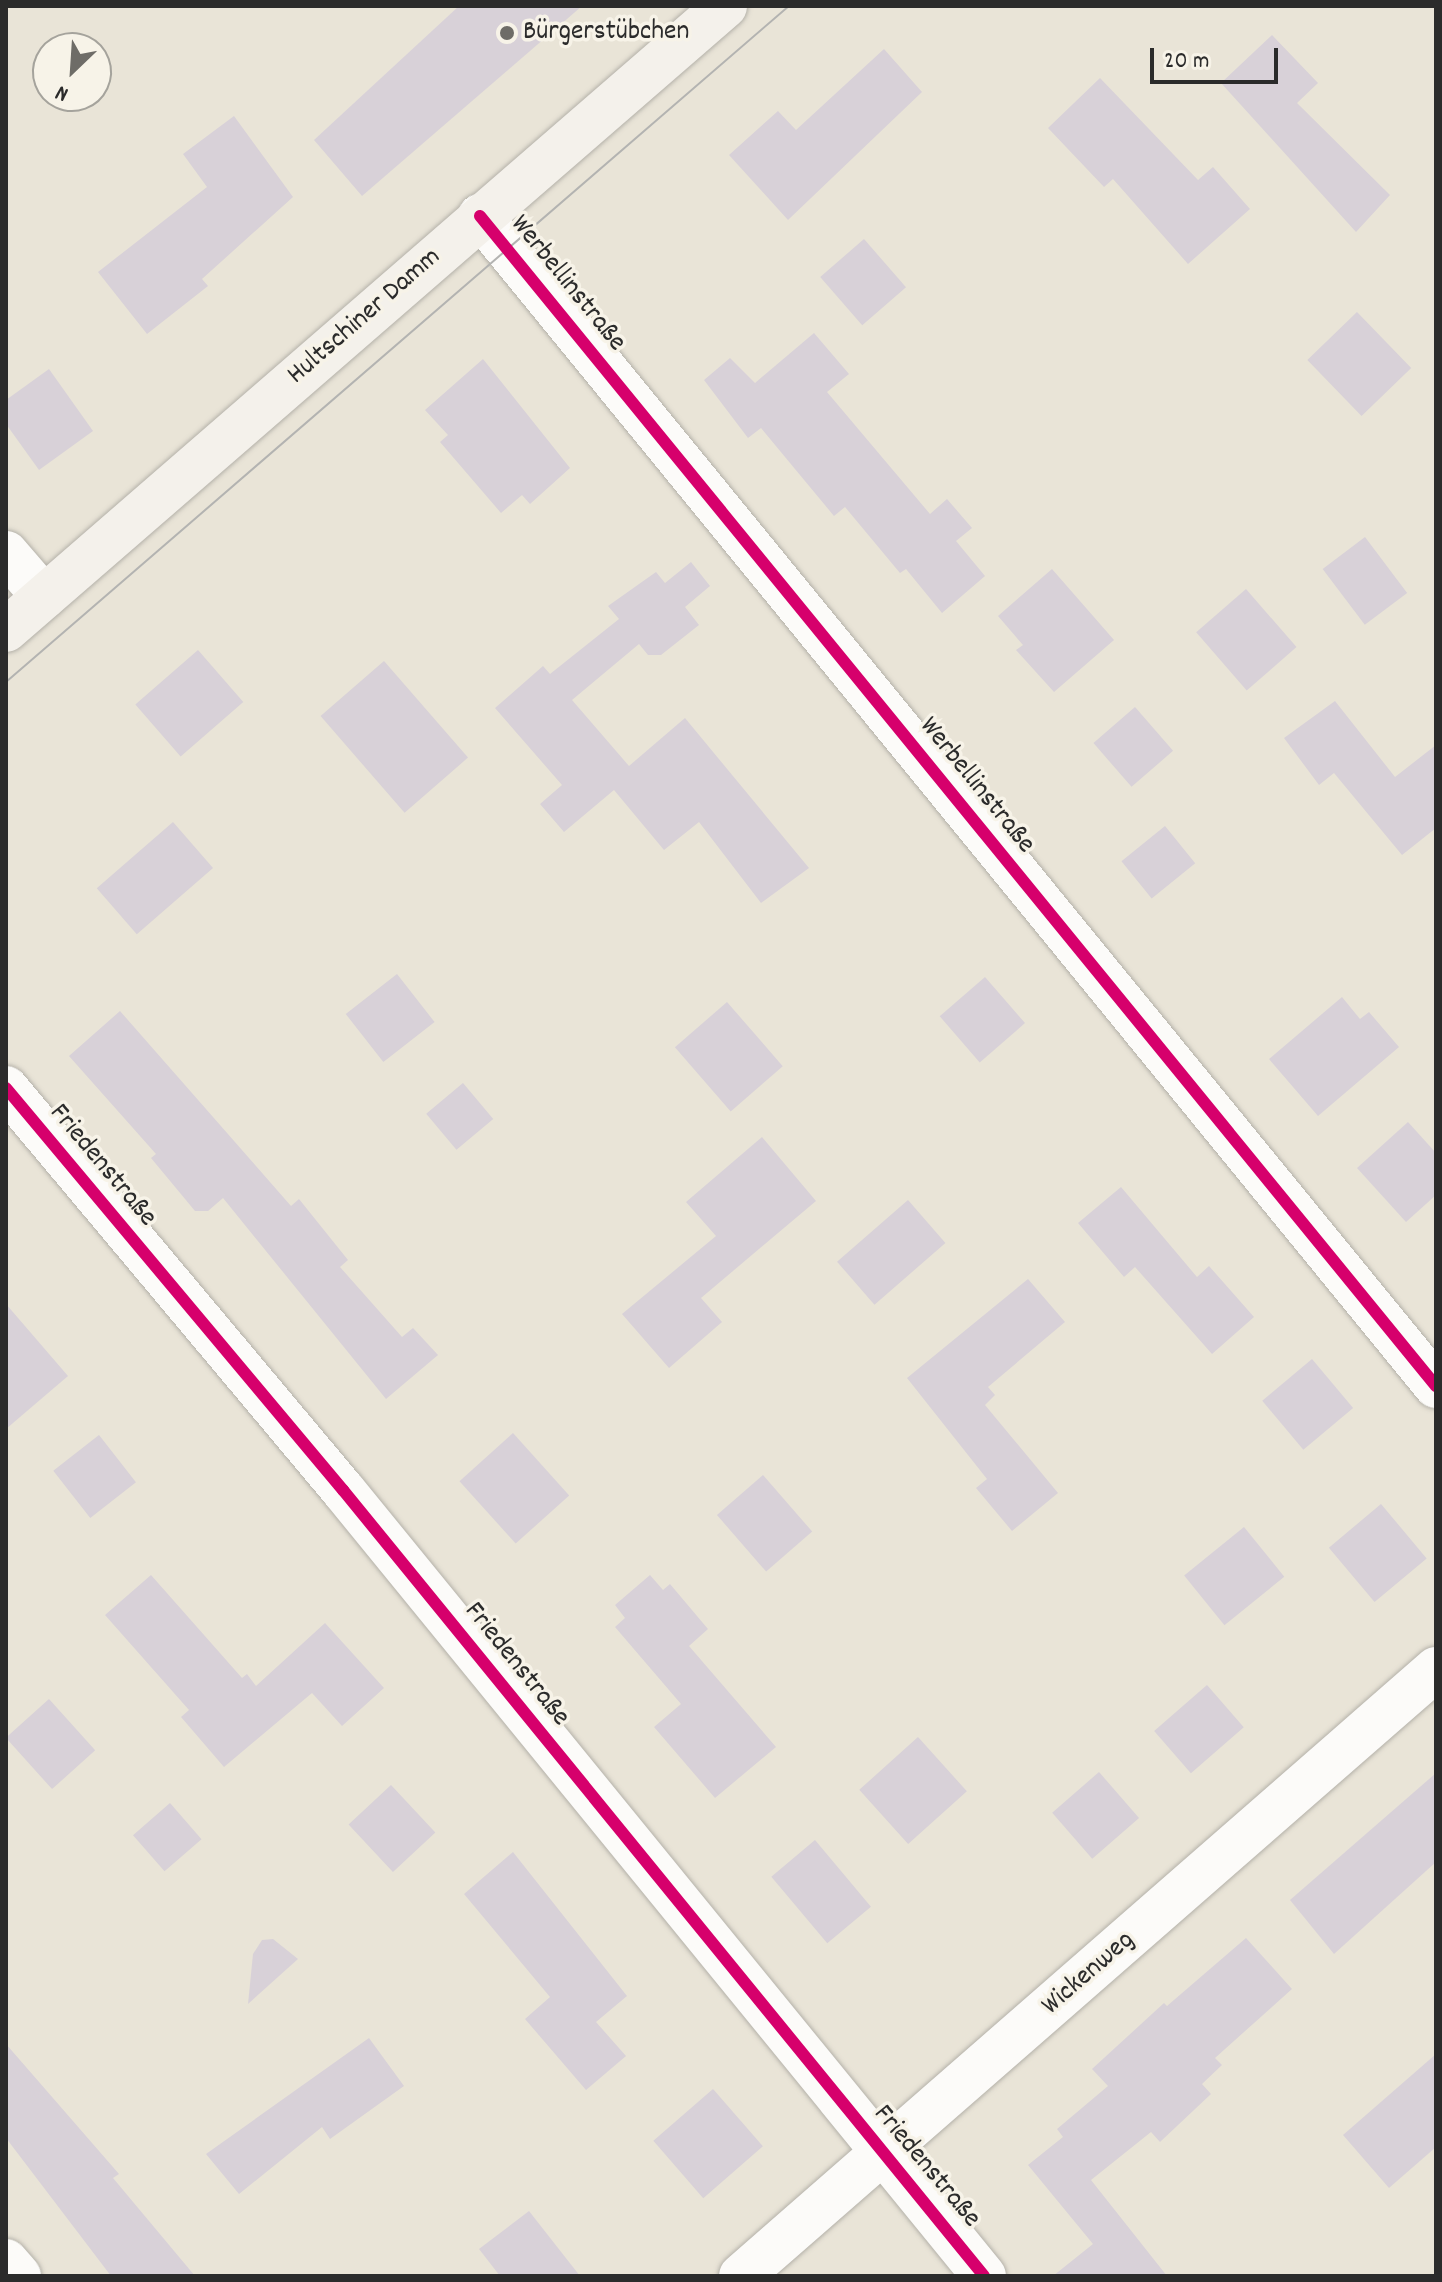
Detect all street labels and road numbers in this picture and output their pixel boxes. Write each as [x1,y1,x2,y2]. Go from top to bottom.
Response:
street label: Werbellinstraße [502,209,632,359]
street label: Hultschiner Damm [281,241,449,393]
street label: Werbellinstraße [911,711,1041,861]
street label: Friedenstraße [41,1098,163,1234]
street label: Friedenstraße [456,1596,576,1734]
street label: Wickenweg [1036,1925,1142,2023]
street label: Friedenstraße [865,2099,987,2235]

